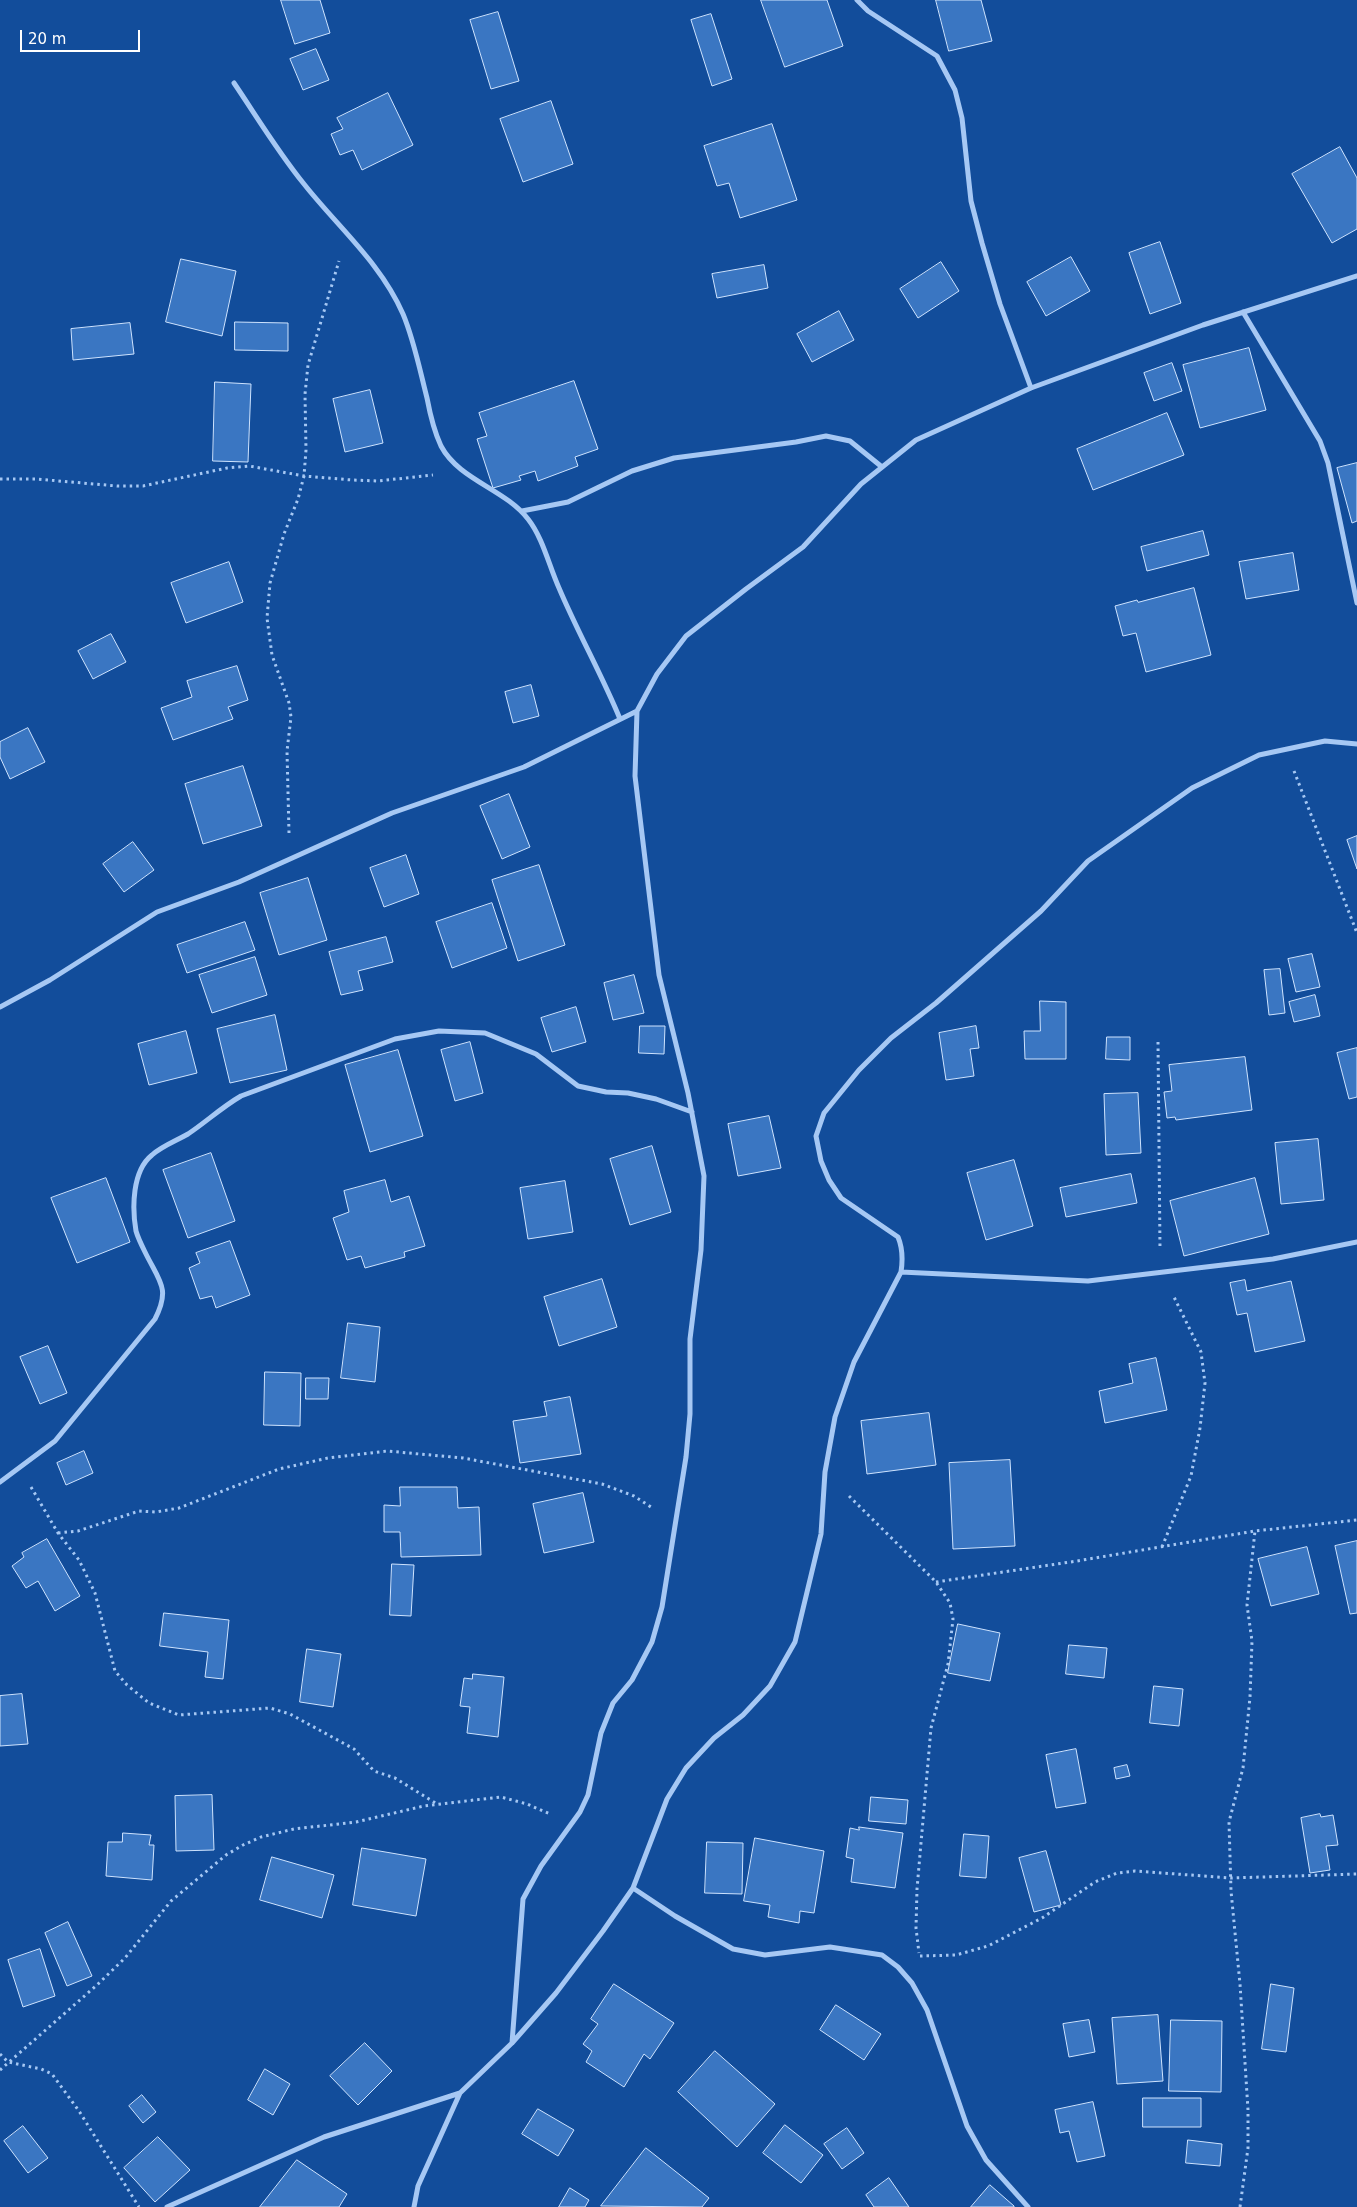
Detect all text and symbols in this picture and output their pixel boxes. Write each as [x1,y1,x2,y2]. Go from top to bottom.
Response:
scale bar [22,20,142,52]
text: 20 m [28,30,66,48]

